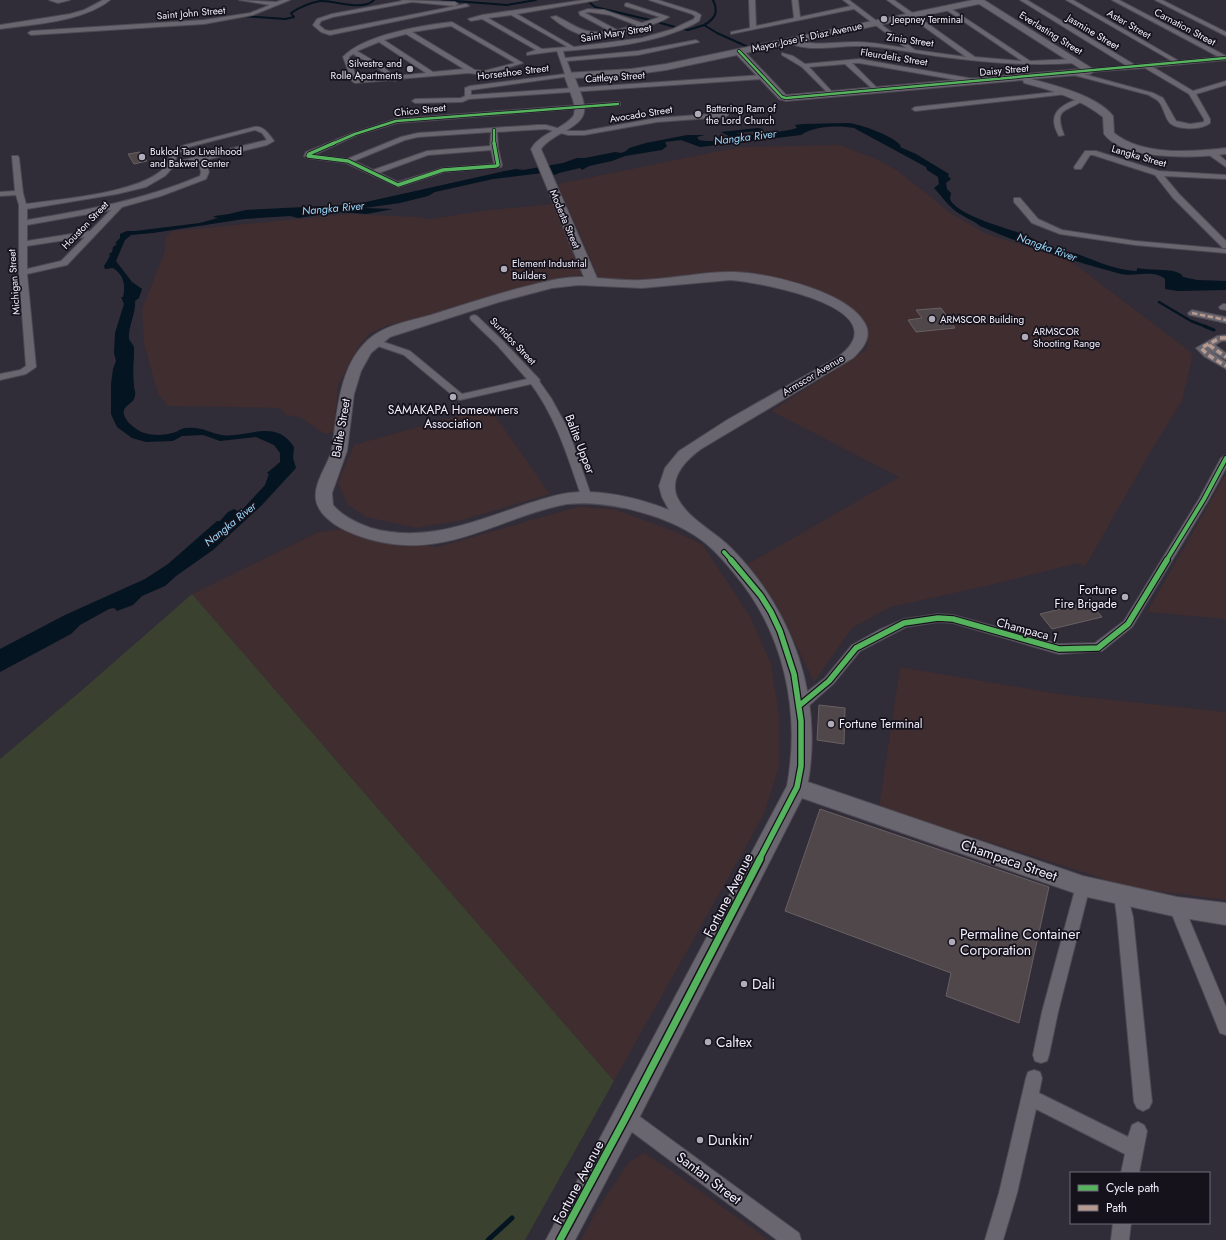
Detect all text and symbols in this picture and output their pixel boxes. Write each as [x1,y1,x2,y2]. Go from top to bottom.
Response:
street label: Saint John Street [156,2,226,23]
street label: Carnation Street [1152,4,1219,50]
street label: Aster Street [1104,5,1154,43]
street label: Everlasting Street [1016,7,1086,59]
street label: Jasmine Street [1062,9,1123,54]
place label: Jeepney Terminal [890,12,963,27]
marker: Jeepney Terminal [879,14,889,24]
street label: Mayor Jose F. Diaz Avenue [751,18,863,56]
street label: Saint Mary Street [580,20,653,46]
street label: Zinia Street [885,29,935,51]
street label: Fleurdelis Street [859,44,929,70]
place label: Silvestre and Rolle Apartments [331,56,402,83]
street label: Horseshoe Street [476,60,550,84]
street label: Daisy Street [979,60,1030,80]
marker: Silvestre and Rolle Apartments [405,64,415,74]
street label: Cattleya Street [585,67,646,87]
street label: Chico Street [393,100,447,120]
place label: Battering Ram of the Lord Church [706,101,777,128]
street label: Avocado Street [609,102,674,126]
marker: Battering Ram of the Lord Church [693,109,703,119]
water label: Nangka River [713,125,778,149]
street label: Langka Street [1110,141,1169,171]
place label: Buklod Tao Livelihood and Bakwet Center [150,144,242,171]
marker: Buklod Tao Livelihood and Bakwet Center [137,152,147,162]
street label: Modesta Street [546,187,584,251]
street label: Houston Street [58,197,112,252]
water label: Nangka River [301,197,366,219]
water label: Nangka River [1015,229,1080,266]
street label: Michigan Street [4,248,24,315]
place label: Element Industrial Builders [512,256,587,283]
marker: Element Industrial Builders [499,264,509,274]
place label: ARMSCOR Building [940,312,1024,327]
street label: Surtidos Street [486,314,540,369]
marker: ARMSCOR Building [927,314,937,324]
place label: ARMSCOR Shooting Range [1033,324,1100,351]
marker: ARMSCOR Shooting Range [1020,332,1030,342]
street label: Armscor Avenue [779,351,847,399]
marker: SAMAKAPA Homeowners Association [448,392,458,402]
street label: Balite Street [327,397,355,459]
place label: SAMAKAPA Homeowners Association [388,401,519,433]
street label: Balite Upper [560,412,600,477]
water label: Nangka River [201,497,260,550]
place label: Fortune Fire Brigade [1055,581,1117,613]
marker: Fortune Fire Brigade [1120,592,1130,602]
street label: Champaca 1 [994,613,1060,647]
place label: Fortune Terminal [839,715,923,733]
marker: Fortune Terminal [826,719,836,729]
street label: Champaca Street [958,834,1060,886]
street label: Fortune Avenue [698,849,758,941]
place label: Permaline Container Corporation [960,924,1080,960]
marker: Permaline Container Corporation [947,937,957,947]
place label: Dali [752,974,775,994]
marker: Dali [739,979,749,989]
place label: Caltex [716,1032,752,1052]
marker: Caltex [703,1037,713,1047]
place label: Dunkin' [708,1130,753,1150]
marker: Dunkin' [695,1135,705,1145]
street label: Fortune Avenue [548,1137,608,1227]
street label: Santan Street [672,1147,746,1209]
legend [1070,1172,1210,1224]
text: Cycle path [1106,1179,1159,1197]
text: Path [1106,1199,1127,1217]

